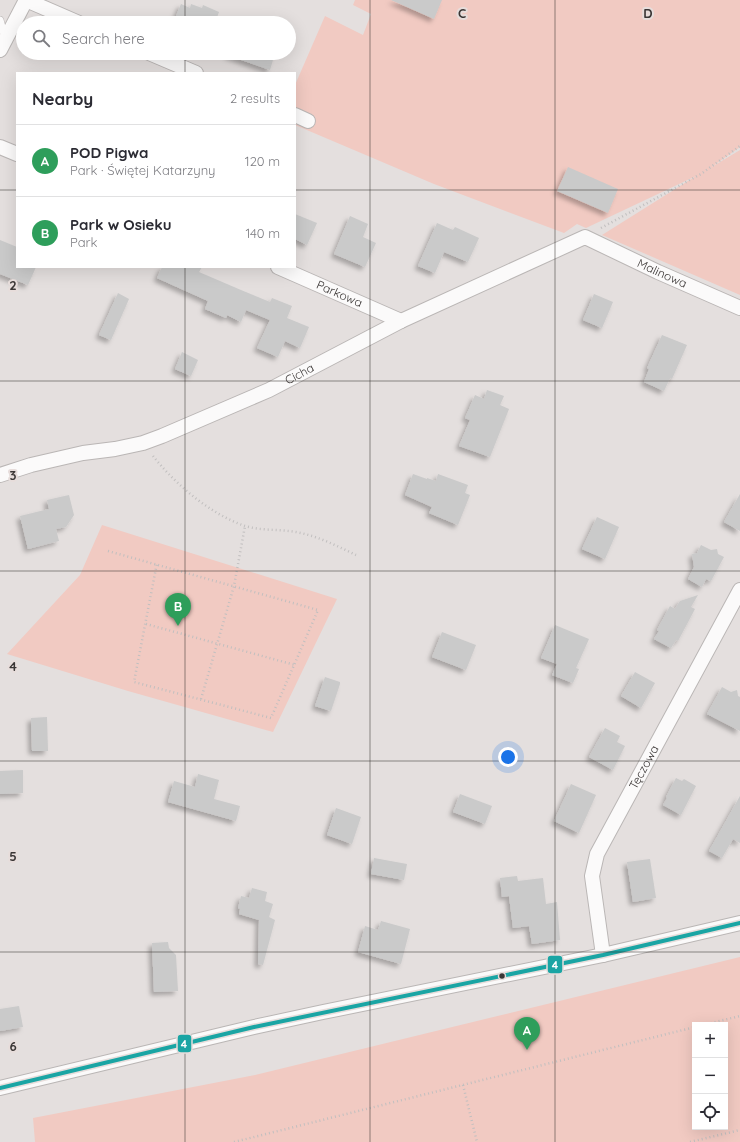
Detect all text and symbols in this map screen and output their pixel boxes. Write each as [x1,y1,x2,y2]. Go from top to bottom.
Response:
text: C [458,5,466,21]
text: D [643,5,653,21]
search box [16,16,296,60]
icon: search [30,27,52,49]
text: Search here [62,29,145,48]
text: Nearby [32,88,93,109]
text: 2 results [230,90,280,106]
text: POD Pigwa [70,143,149,162]
text: A [41,153,49,169]
text: 120 m [245,153,280,169]
text: Park · Świętej Katarzyny [70,162,216,178]
text: Park w Osieku [70,215,172,234]
text: B [41,225,49,241]
text: 140 m [245,225,280,241]
text: Park [70,234,98,250]
street label: Malinowa [635,255,689,291]
text: 2 [9,277,17,293]
street label: Parkowa [314,277,365,310]
street label: Cicha [282,360,316,387]
text: 3 [10,467,17,483]
pin: B [165,593,191,626]
text: 4 [9,658,17,674]
street label: Tęczowa [626,742,662,792]
your location [498,747,518,767]
text: 5 [9,848,17,864]
line badge: 4 [547,955,563,974]
text: 4 [552,958,559,972]
unlabelled marker [497,971,507,981]
pin: A [514,1017,540,1050]
map controls [692,1022,728,1130]
button: + [692,1022,728,1058]
line badge: 4 [177,1034,192,1053]
text: 4 [181,1037,188,1051]
text: 6 [9,1038,17,1054]
button: − [692,1058,728,1094]
button: locate [692,1094,728,1130]

